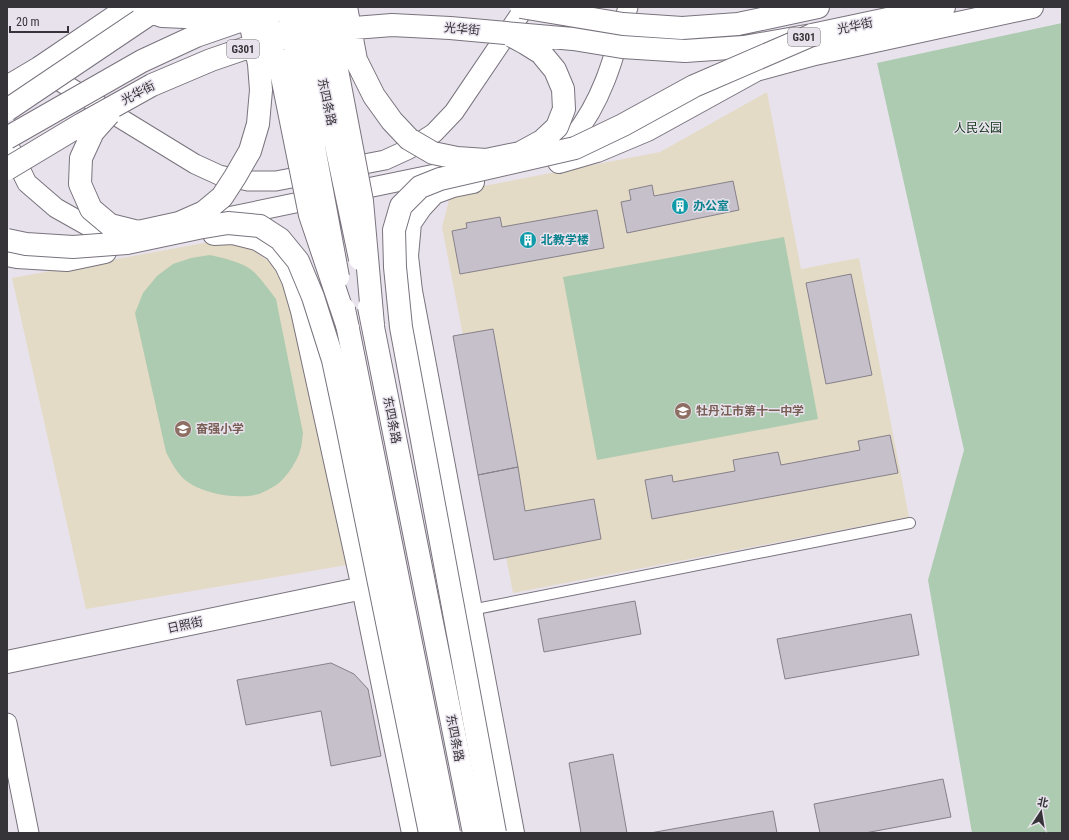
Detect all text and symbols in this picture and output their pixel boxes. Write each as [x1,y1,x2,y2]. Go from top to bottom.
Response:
scale bar [10,8,68,34]
text: 20 m [16,15,40,29]
street label: 光华街 [836,15,874,37]
street label: 光华街 [443,20,481,38]
road number: G301 [788,28,820,46]
road number: G301 [227,40,259,58]
street label: 东四条路 [315,77,339,127]
street label: 光华街 [119,78,157,108]
park label: 人民公园 [954,121,1002,135]
building icon: 办公室 [670,196,690,216]
place label: 办公室 [693,199,729,213]
building icon: 北教学楼 [518,230,538,250]
place label: 北教学楼 [541,233,589,247]
street label: 东四条路 [381,395,403,445]
school or university icon: 牡丹江市第十一中学 [673,401,693,421]
place label: 牡丹江市第十一中学 [696,404,804,418]
school or university icon: 奋强小学 [173,419,193,439]
place label: 奋强小学 [196,422,244,436]
street label: 日照街 [166,614,204,636]
street label: 东四条路 [444,713,466,763]
north arrow [1021,792,1061,832]
text: 北 [1036,795,1050,810]

